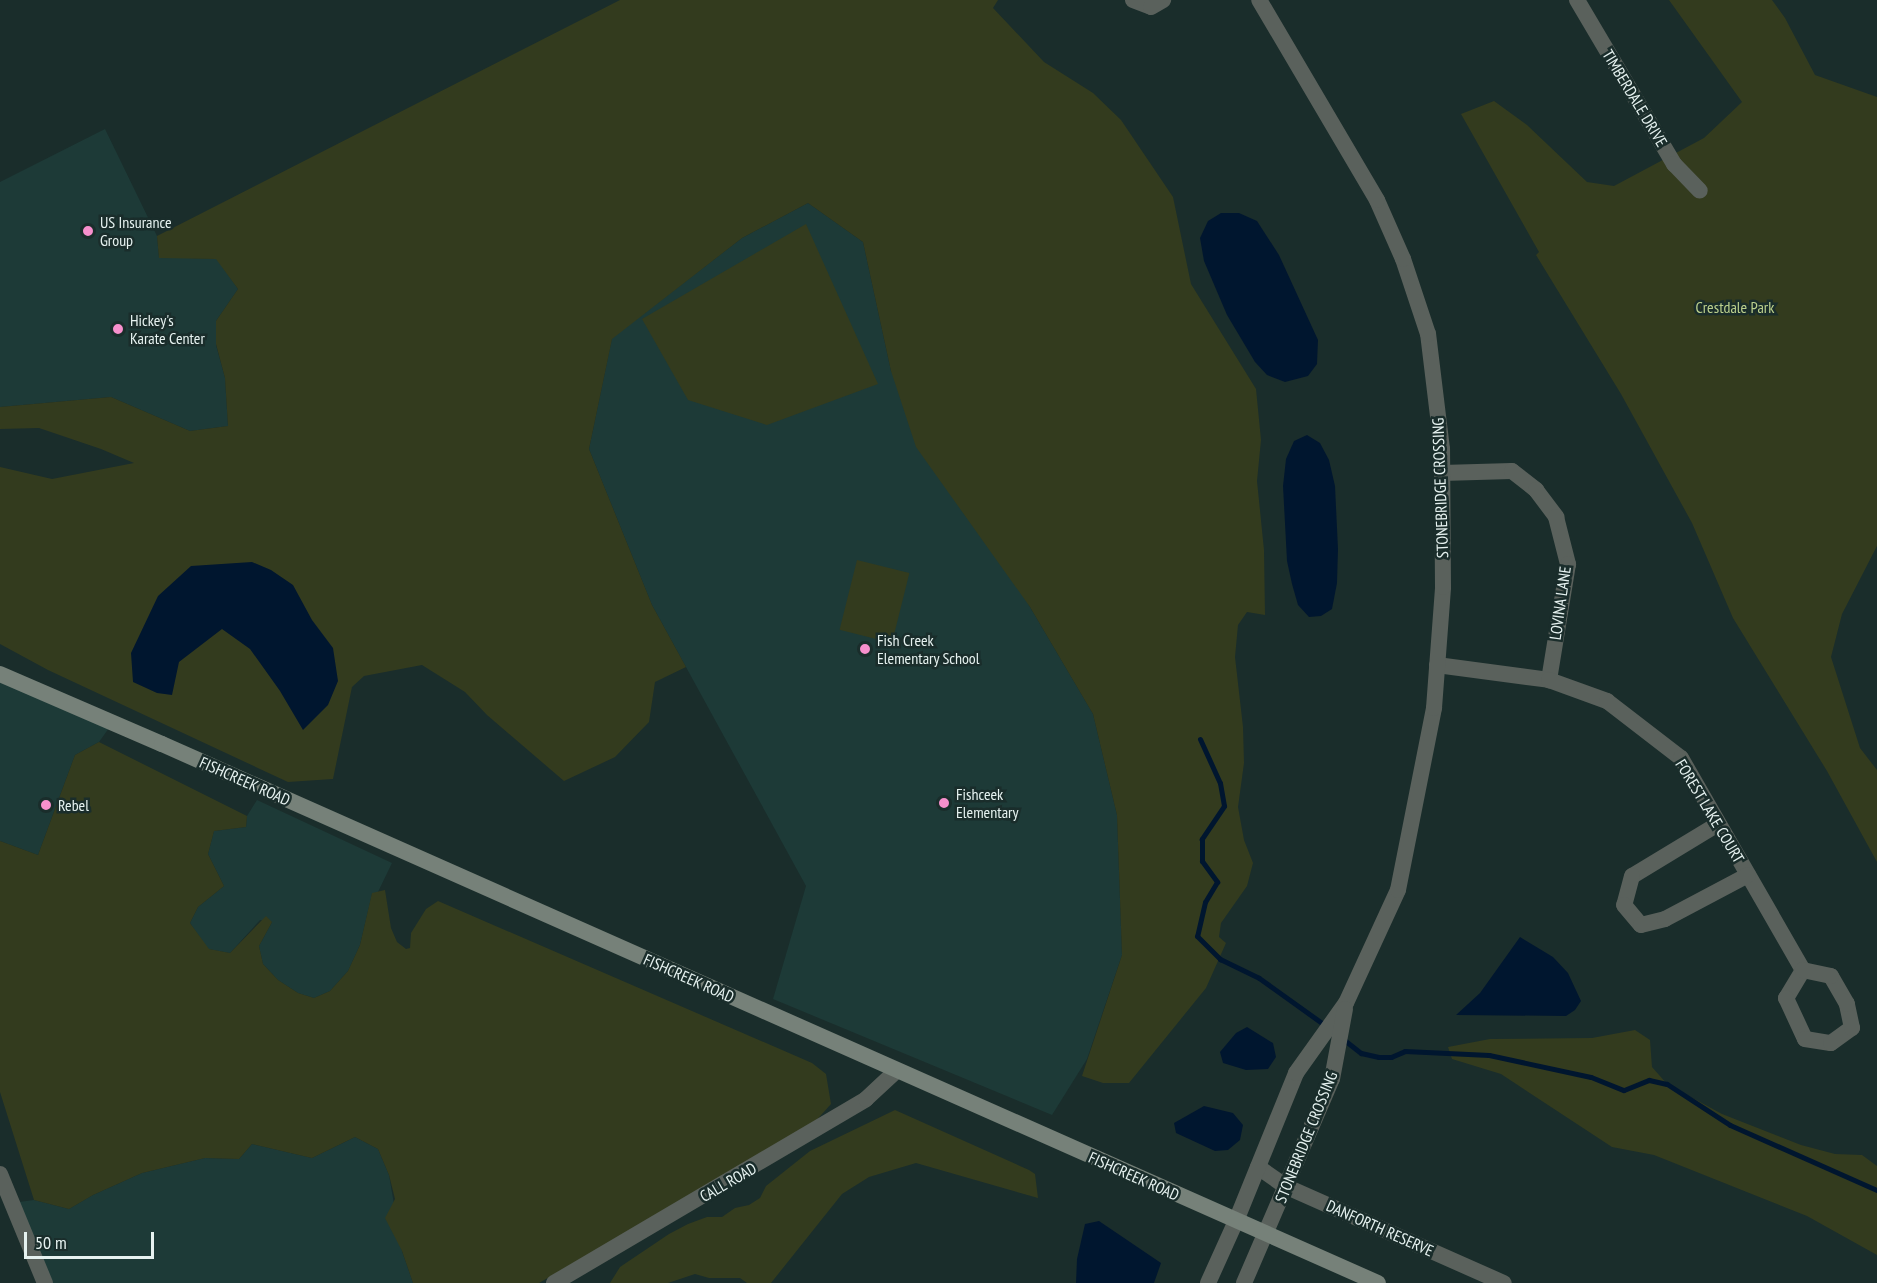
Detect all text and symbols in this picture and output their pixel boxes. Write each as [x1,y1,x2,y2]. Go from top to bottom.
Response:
street label: TIMBERDALE DRIVE [1599,46,1671,150]
place label: US Insurance Group [100,212,172,250]
marker: US Insurance Group [81,224,95,238]
park label: Crestdale Park [1696,297,1774,317]
place label: Hickey's Karate Center [130,310,205,348]
marker: Hickey's Karate Center [111,322,125,336]
street label: STONEBRIDGE CROSSING [1428,418,1452,558]
street label: LOVINA LANE [1545,565,1575,641]
place label: Fish Creek Elementary School [877,630,980,668]
marker: Fish Creek Elementary School [858,642,872,656]
street label: FISHCREEK ROAD [197,752,293,810]
street label: FOREST LAKE COURT [1671,756,1749,866]
place label: Fishceek Elementary [956,784,1018,822]
place label: Rebel [58,795,89,815]
marker: Fishceek Elementary [937,796,951,810]
marker: Rebel [39,798,53,812]
street label: FISHCREEK ROAD [641,949,737,1007]
street label: STONEBRIDGE CROSSING [1271,1068,1341,1206]
street label: FISHCREEK ROAD [1086,1147,1182,1205]
street label: CALL ROAD [696,1158,760,1206]
street label: DANFORTH RESERVE [1323,1196,1437,1260]
scale bar [27,1220,158,1258]
text: 50 m [35,1231,67,1254]

